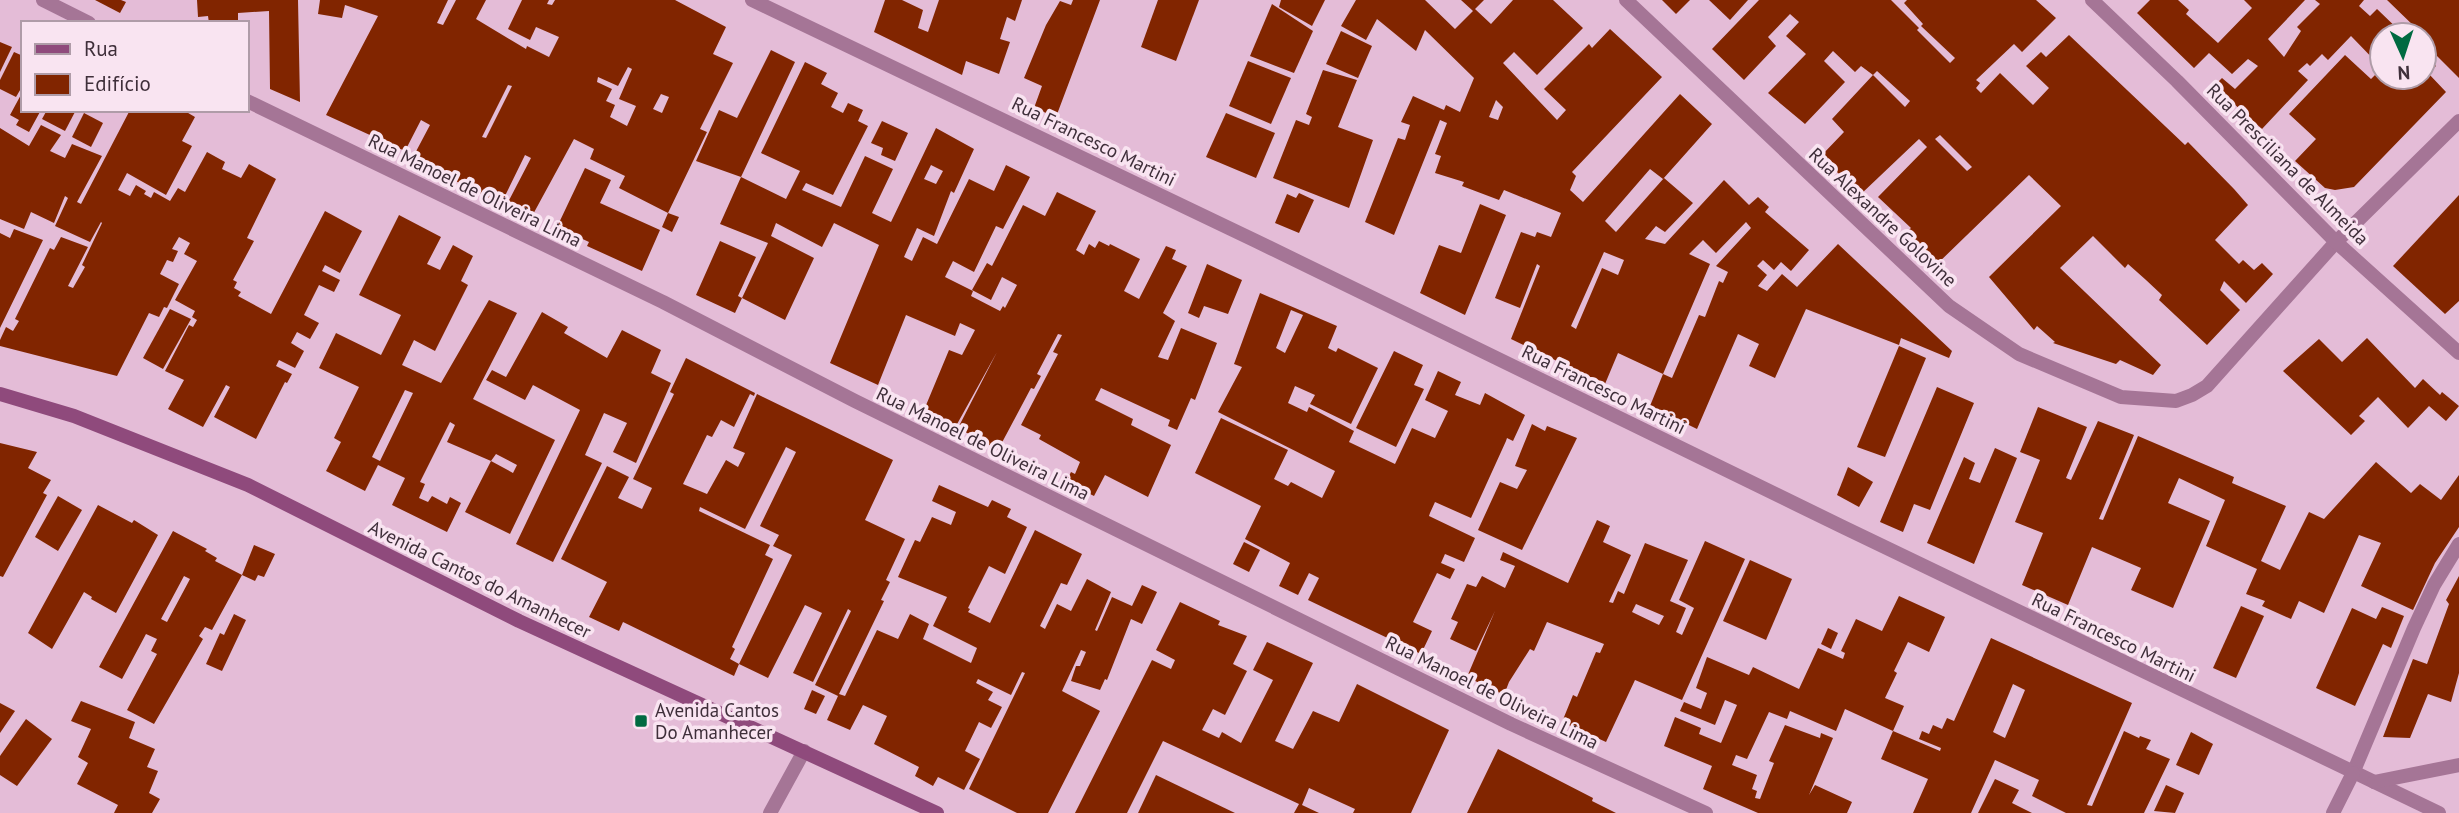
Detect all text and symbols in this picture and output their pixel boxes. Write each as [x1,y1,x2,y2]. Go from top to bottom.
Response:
legend [21,21,248,112]
north arrow [2368,21,2438,91]
text: Rua [84,35,118,62]
text: N [2397,61,2411,85]
text: Edifício [84,70,151,97]
street label: Rua Presciliana de Almeida [2202,78,2374,250]
street label: Rua Francesco Martini [1008,91,1180,191]
street label: Rua Manoel de Oliveira Lima [365,128,585,252]
street label: Rua Alexandre Golovine [1804,142,1962,292]
street label: Rua Francesco Martini [1518,339,1690,439]
street label: Rua Manoel de Oliveira Lima [873,381,1093,505]
street label: Avenida Cantos do Amanhecer [365,515,596,644]
street label: Rua Francesco Martini [2028,587,2200,687]
street label: Rua Manoel de Oliveira Lima [1382,630,1602,754]
place label: Avenida Cantos Do Amanhecer [655,698,779,744]
marker: Avenida Cantos Do Amanhecer [633,713,649,729]

